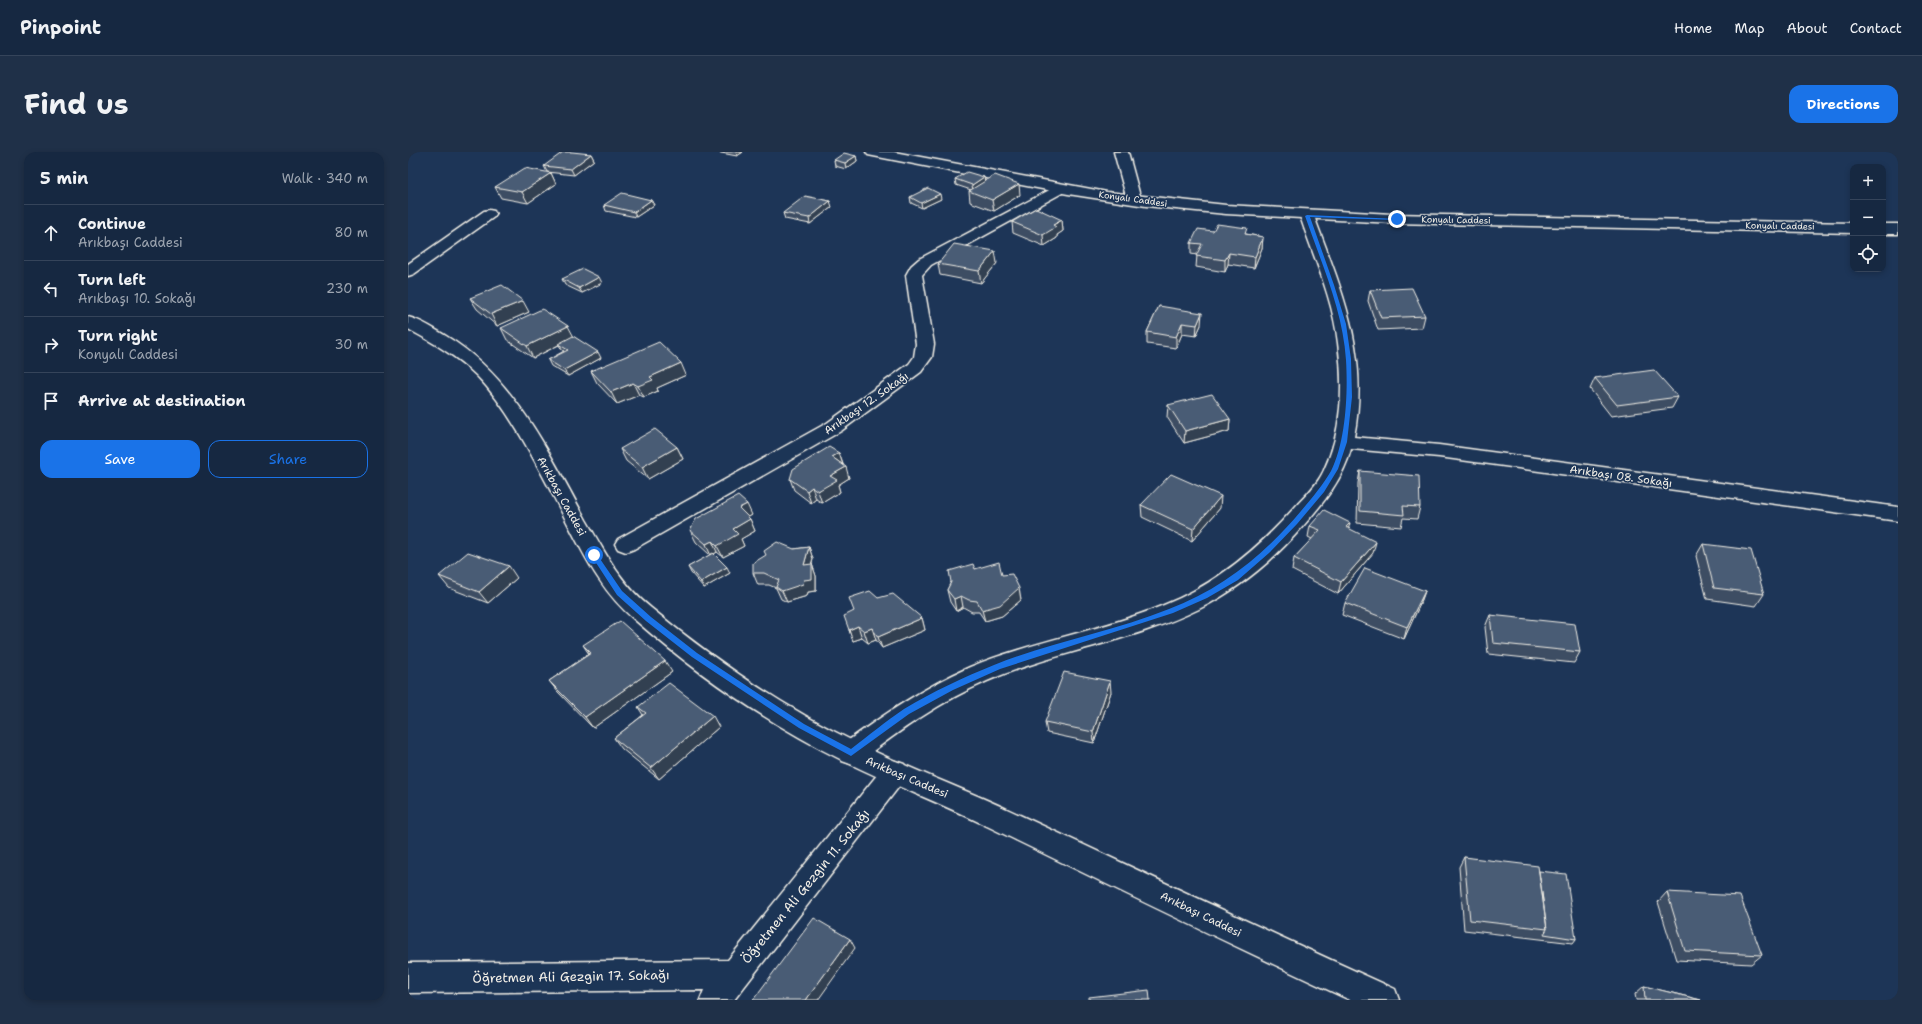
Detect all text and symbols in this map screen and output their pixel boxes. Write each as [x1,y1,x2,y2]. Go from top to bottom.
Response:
text: Pinpoint [20,15,101,40]
text: Home [1674,19,1713,37]
text: Map [1735,19,1765,37]
text: About [1787,19,1828,37]
text: Contact [1850,19,1902,37]
text: Find us [24,85,129,123]
button: Directions [1789,85,1898,123]
map controls [1850,164,1886,272]
button: + [1850,164,1886,200]
text: 5 min [40,167,88,189]
text: Walk · 340 m [282,170,368,187]
street label: Konyalı Caddesi [1098,188,1168,210]
button: − [1850,200,1886,236]
route end [1388,210,1406,228]
street label: Konyalı Caddesi [1421,213,1491,227]
text: Continue [78,214,146,234]
street label: Konyalı Caddesi [1745,219,1815,233]
icon: ahead [40,222,62,244]
text: 80 m [334,224,368,241]
text: Arıkbaşı Caddesi [78,234,183,251]
button: locate [1850,236,1886,272]
text: Turn left [78,270,146,290]
icon: left [40,278,62,300]
text: 230 m [326,280,368,297]
text: Arıkbaşı 10. Sokağı [78,290,196,307]
text: Turn right [78,326,158,346]
icon: right [40,334,62,356]
text: 30 m [334,336,368,353]
text: Konyalı Caddesi [78,346,178,363]
street label: Arıkbaşı 12. Sokağı [821,369,911,438]
icon: arrive [40,390,62,412]
text: Arrive at destination [78,391,246,411]
button: Save [40,440,200,478]
button: Share [208,440,368,478]
street label: Arıkbaşı Caddesi [534,454,590,539]
street label: Arıkbaşı 08. Sokağı [1569,462,1673,491]
route start [585,546,603,564]
street label: Arıkbaşı Caddesi [863,753,951,802]
street label: Öğretmen Ali Gezgin 11. Sokağı [738,806,873,967]
street label: Arıkbaşı Caddesi [1158,888,1244,941]
street label: Öğretmen Ali Gezgin 17. Sokağı [472,966,670,987]

